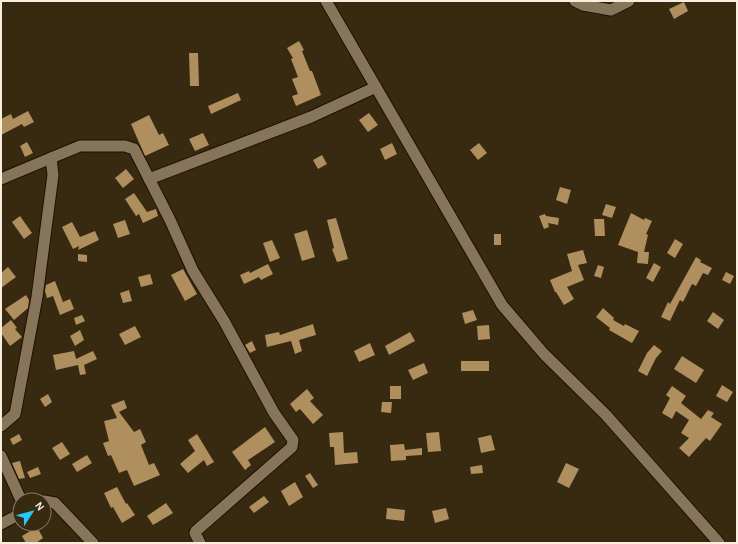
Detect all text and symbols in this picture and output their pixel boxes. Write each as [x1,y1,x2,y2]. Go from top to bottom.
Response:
north arrow [12,492,52,532]
text: N [32,499,47,513]

